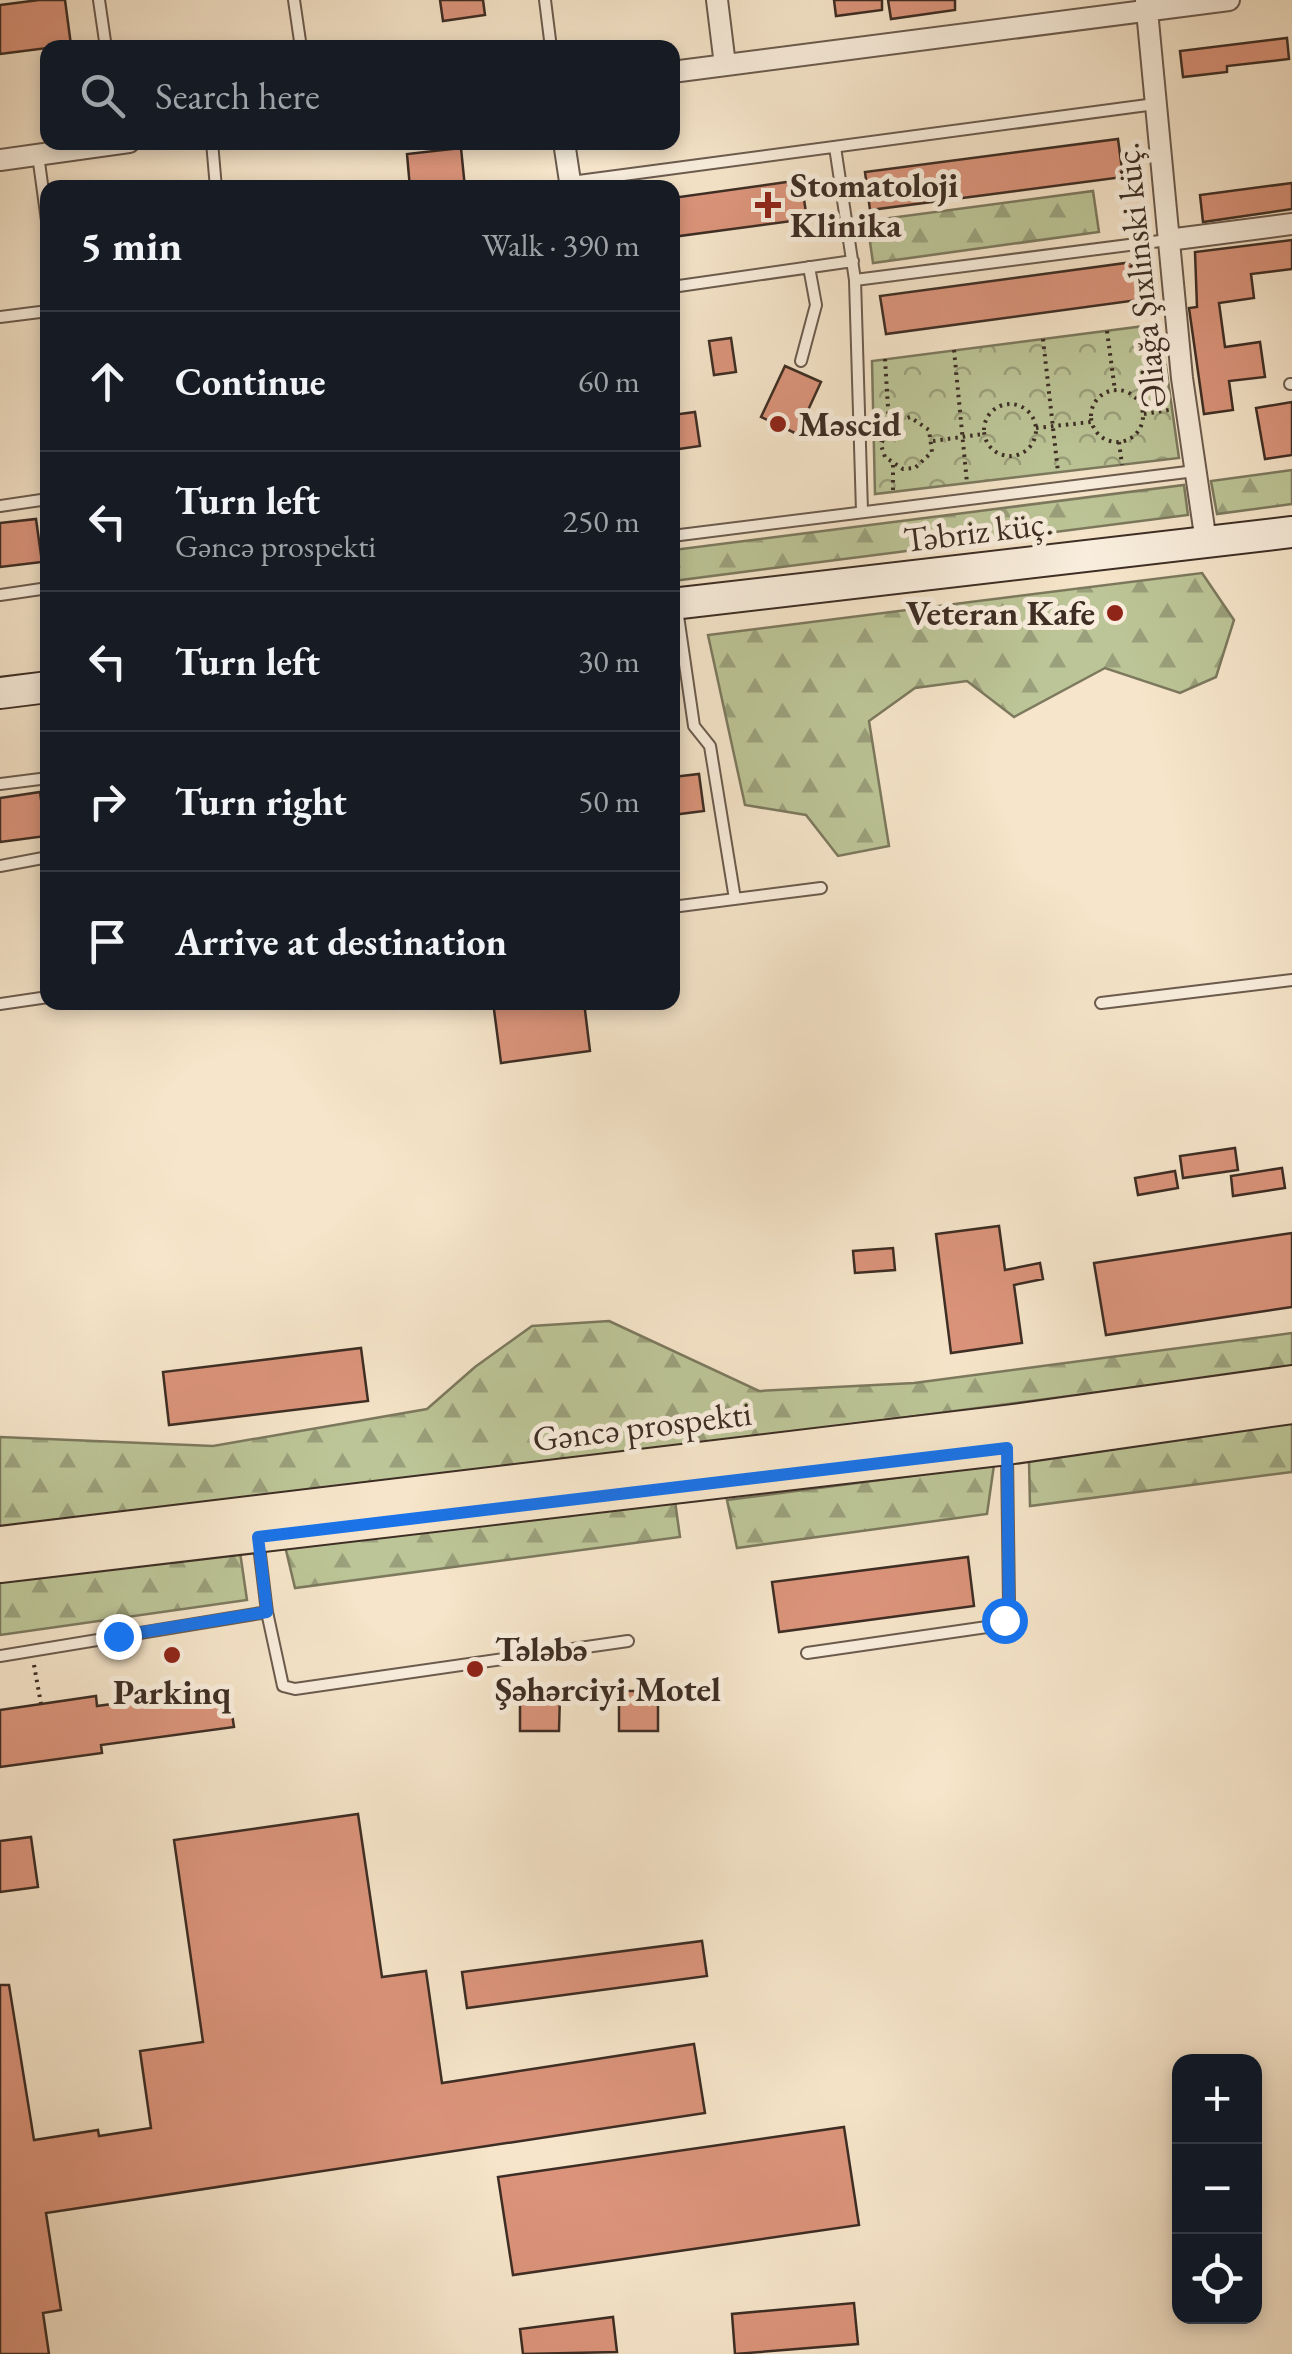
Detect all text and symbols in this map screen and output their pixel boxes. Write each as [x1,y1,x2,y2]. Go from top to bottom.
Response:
search box [40,40,680,150]
icon: search [75,68,130,123]
text: Search here [155,71,320,120]
street label: Əliağa Şıxlinski küç. [1103,140,1176,410]
place label: Stomatoloji Klinika [790,162,958,247]
marker: Stomatoloji Klinika [755,192,781,218]
text: 5 min [80,218,182,273]
text: Walk · 390 m [482,224,640,266]
icon: ahead [80,354,135,409]
text: Continue [175,357,326,406]
text: 60 m [578,360,640,402]
place label: Məscid [798,401,902,446]
marker: Məscid [767,413,789,435]
text: Turn left [175,476,320,525]
icon: left [80,494,135,549]
street label: Təbriz küç. [901,499,1055,562]
text: 250 m [563,500,640,542]
text: Gəncə prospekti [175,525,376,567]
place label: Veteran Kafe [906,590,1095,635]
marker: Veteran Kafe [1104,602,1126,624]
icon: left [80,634,135,689]
text: Turn left [175,637,320,686]
text: 30 m [578,640,640,682]
icon: right [80,774,135,829]
text: Turn right [175,777,347,826]
text: 50 m [578,780,640,822]
icon: arrive [80,914,135,969]
text: Arrive at destination [175,917,507,966]
street label: Gəncə prospekti [530,1390,754,1461]
route start [982,1598,1028,1644]
route end [96,1614,142,1660]
place label: Tələbə Şəhərciyi Motel [495,1626,721,1711]
marker: Parkinq [161,1644,183,1666]
marker: Tələbə Şəhərciyi Motel [464,1658,486,1680]
place label: Parkinq [113,1669,231,1714]
map controls [1172,2054,1262,2324]
button: + [1172,2054,1262,2144]
button: − [1172,2144,1262,2234]
button: locate [1172,2234,1262,2324]

